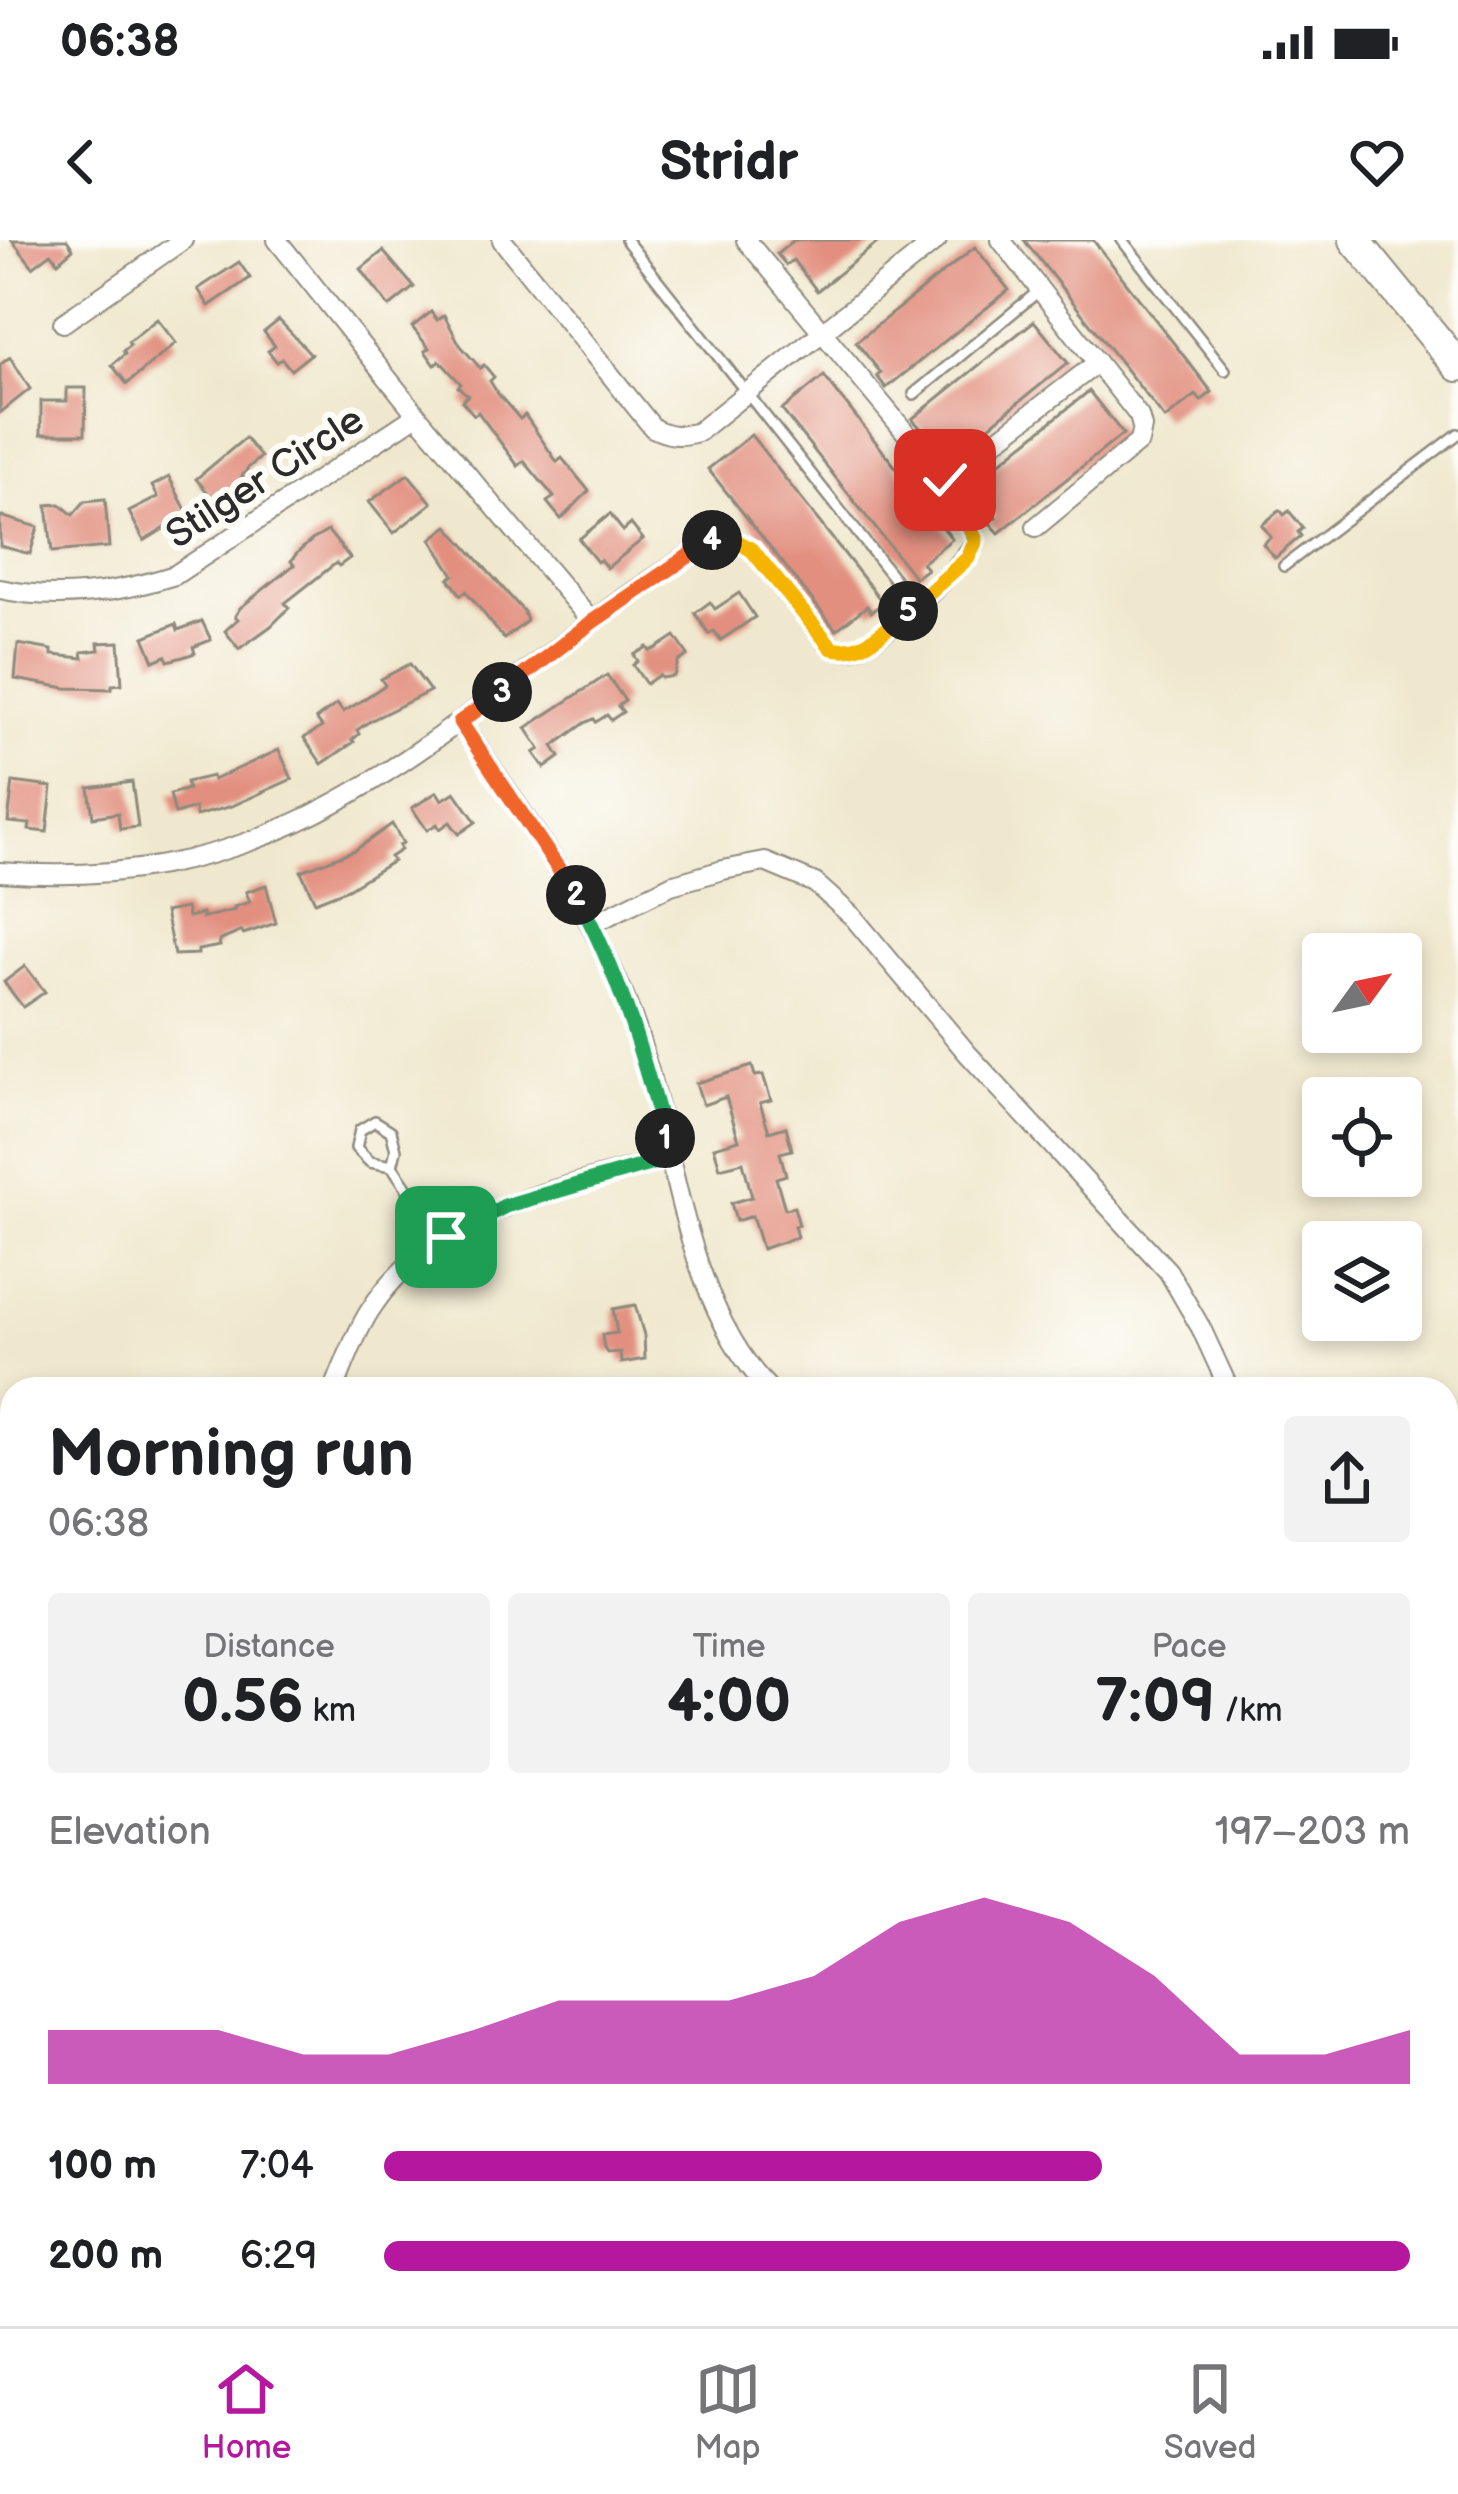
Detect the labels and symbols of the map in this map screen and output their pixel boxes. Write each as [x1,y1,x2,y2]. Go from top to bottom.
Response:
street label: Stilger Circle [158,397,373,559]
pin [894,429,996,531]
pin: 4 [682,510,742,570]
pin: 5 [878,581,938,641]
pin: 3 [472,662,532,722]
pin: 2 [546,865,606,925]
north arrow [1302,933,1422,1053]
pin: 1 [635,1108,695,1168]
pin [395,1186,497,1288]

